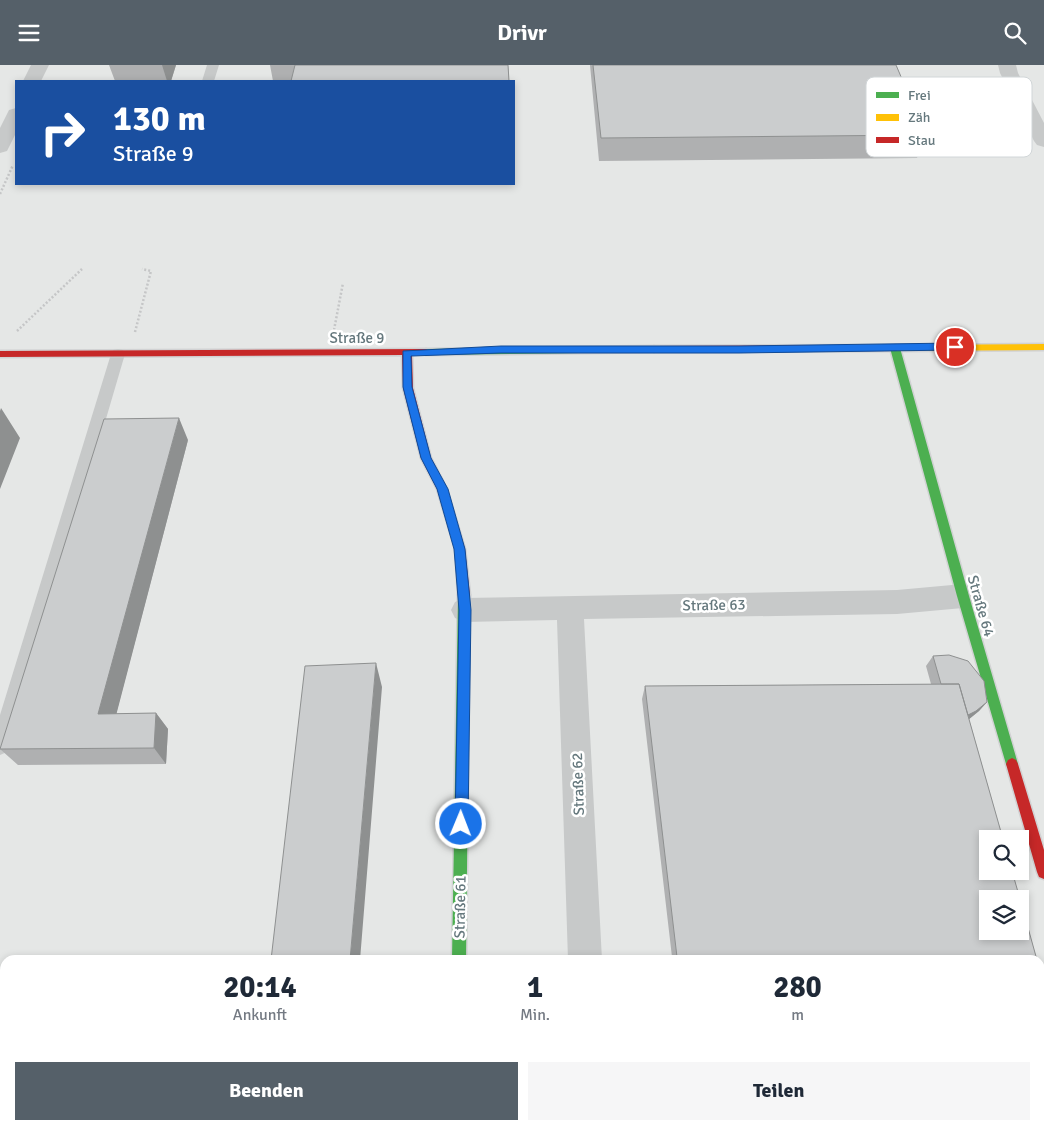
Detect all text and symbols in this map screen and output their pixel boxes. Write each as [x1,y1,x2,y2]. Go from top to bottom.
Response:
icon: menu [15,19,43,47]
text: Drivr [497,19,547,46]
icon: search [1001,19,1029,47]
legend [866,77,1032,157]
text: Frei [908,87,931,104]
text: 130 m [113,97,206,140]
icon: right [30,100,95,165]
text: Zäh [908,109,930,126]
text: Stau [908,132,935,149]
text: Straße 9 [113,140,194,167]
pin [934,326,976,368]
street label: Straße 9 [330,329,384,347]
icon: arrive [941,333,969,361]
street label: Straße 64 [964,573,998,639]
street label: Straße 63 [682,595,746,615]
street label: Straße 62 [568,752,588,816]
position arrow [434,797,486,849]
map controls [979,830,1029,940]
button: search [979,830,1029,880]
street label: Straße 61 [450,875,470,939]
button: layers [979,890,1029,940]
text: 20:14 [223,969,297,1006]
text: 1 [527,969,543,1006]
text: 280 [773,969,822,1006]
text: Ankunft [233,1005,287,1025]
text: Min. [520,1005,550,1025]
text: m [791,1005,804,1025]
button: Beenden [15,1062,518,1120]
button: Teilen [528,1062,1030,1120]

